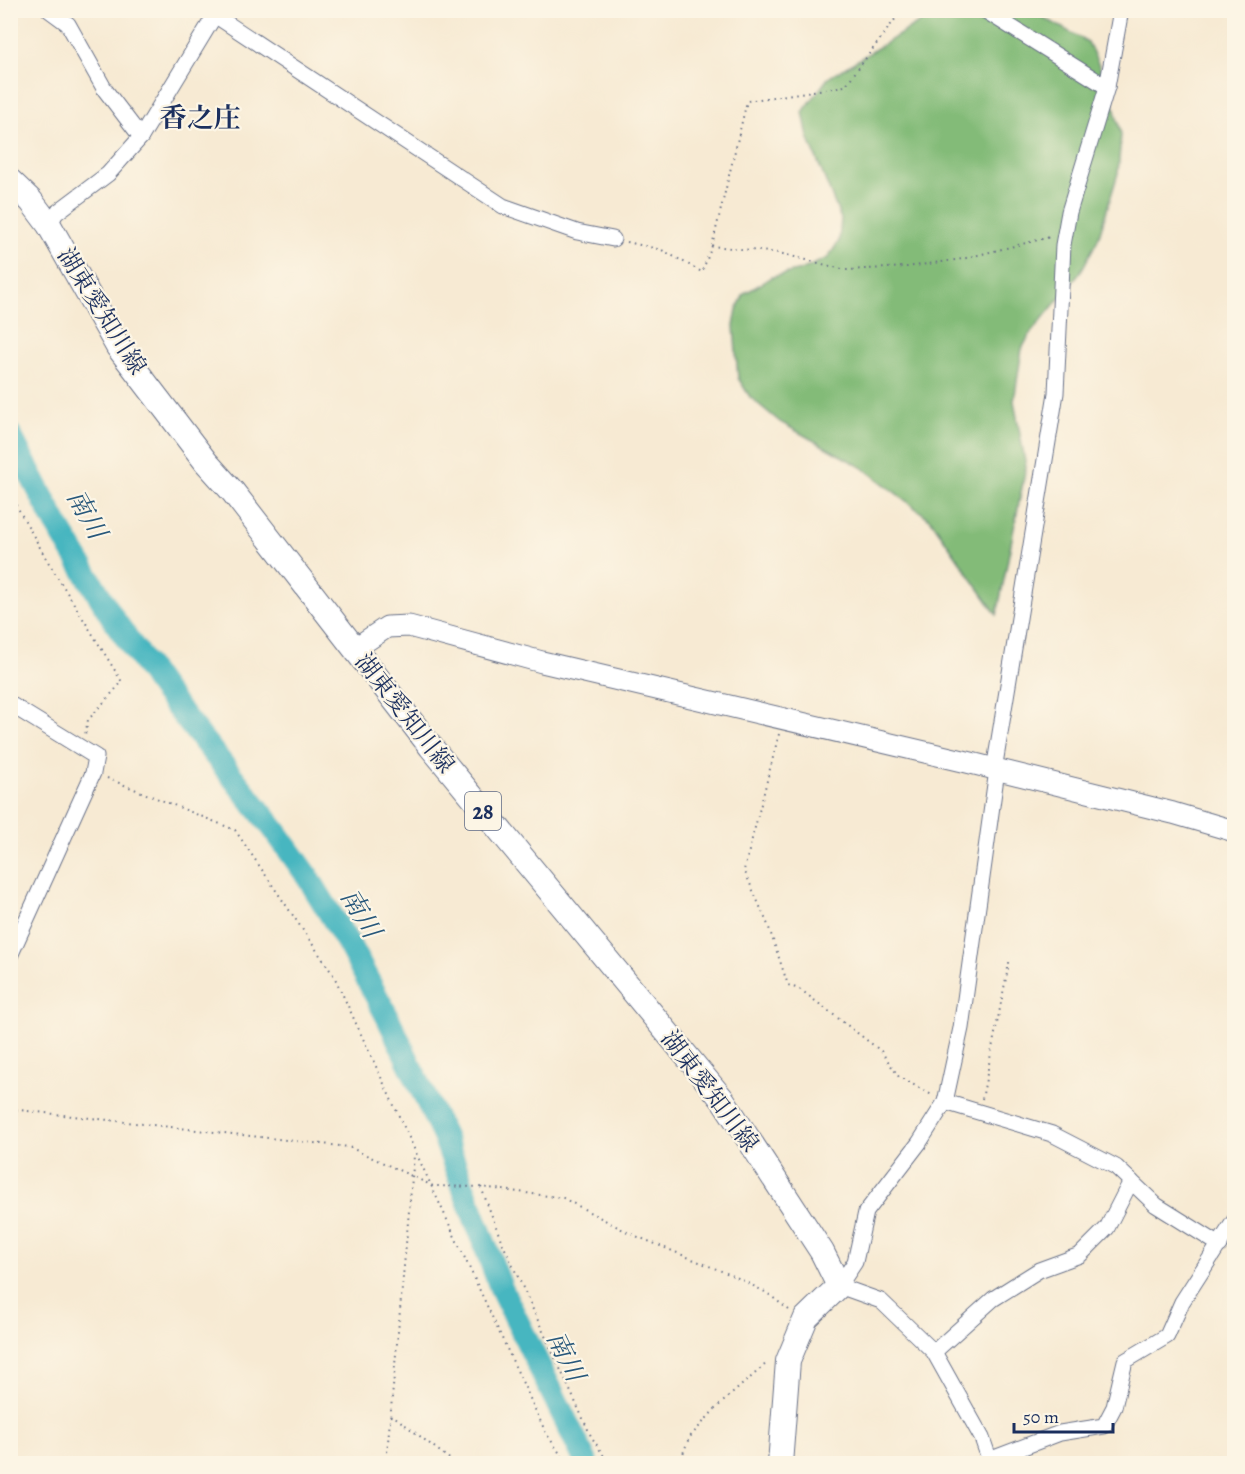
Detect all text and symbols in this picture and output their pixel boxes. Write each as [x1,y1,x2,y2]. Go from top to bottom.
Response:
district label: 香之庄 [160,100,241,136]
street label: 湖東愛知川線 [50,241,154,381]
water label: 南川 [59,483,116,548]
street label: 湖東愛知川線 [348,646,462,780]
road number: 28 [465,792,501,830]
water label: 南川 [332,882,391,947]
street label: 湖東愛知川線 [654,1024,766,1158]
water label: 南川 [538,1325,594,1390]
scale bar [1014,1396,1113,1434]
text: 50 m [1023,1405,1059,1429]

